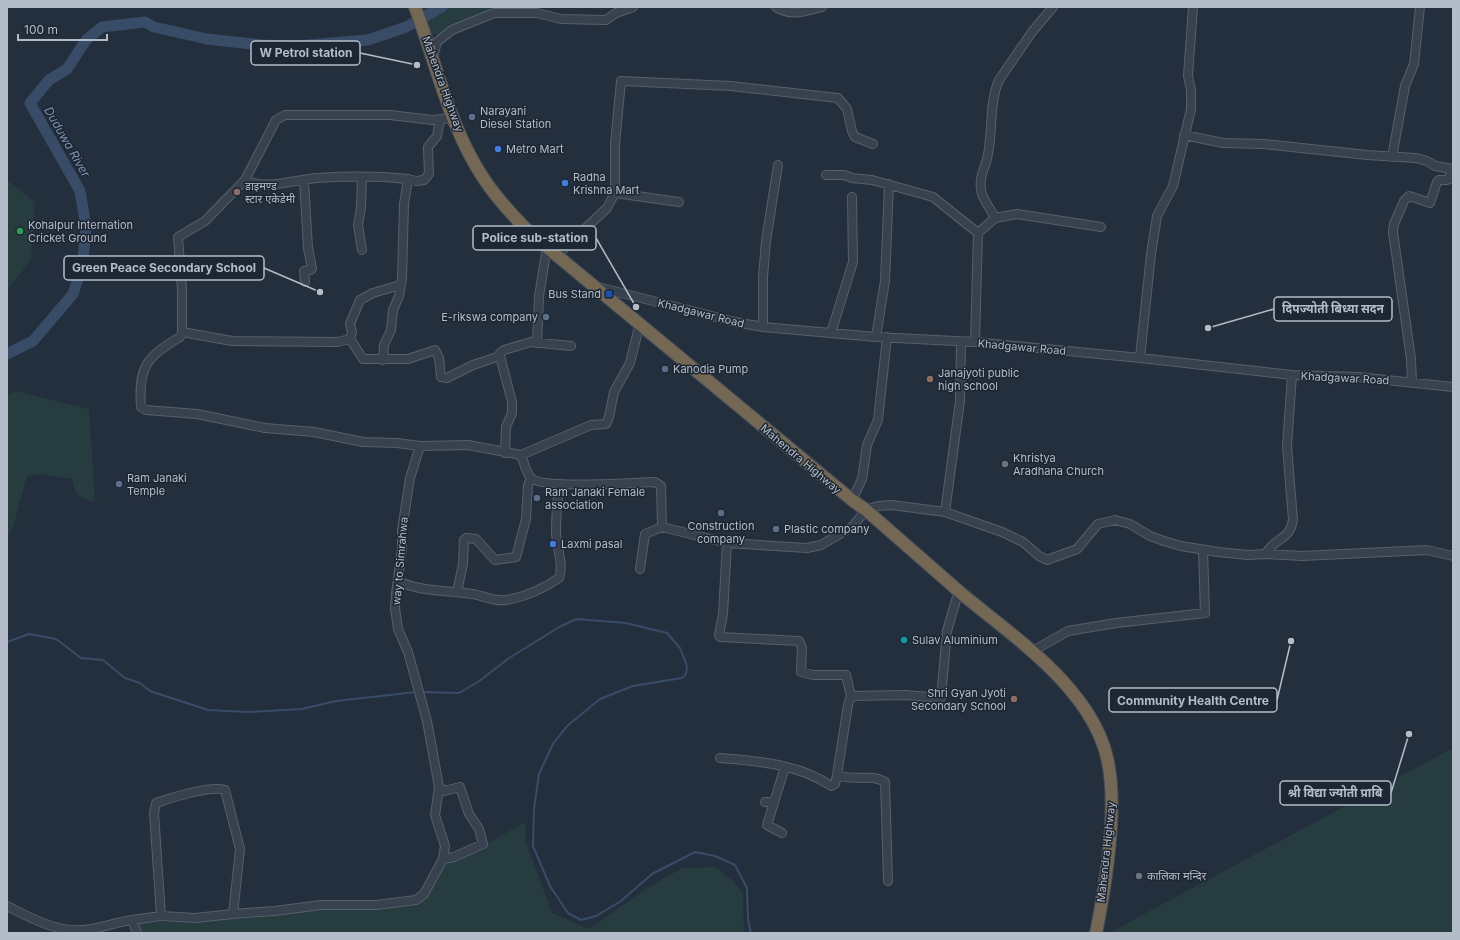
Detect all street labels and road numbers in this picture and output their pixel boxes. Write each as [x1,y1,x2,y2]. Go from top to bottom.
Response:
street label: Mahendra Highway [419,34,467,134]
street label: Khadgawar Road [656,295,746,331]
street label: Khadgawar Road [977,336,1067,358]
street label: Khadgawar Road [1300,369,1390,387]
street label: Mahendra Highway [758,421,844,497]
street label: way to Simrahwa [389,516,411,606]
street label: Mahendra Highway [1094,801,1118,903]

